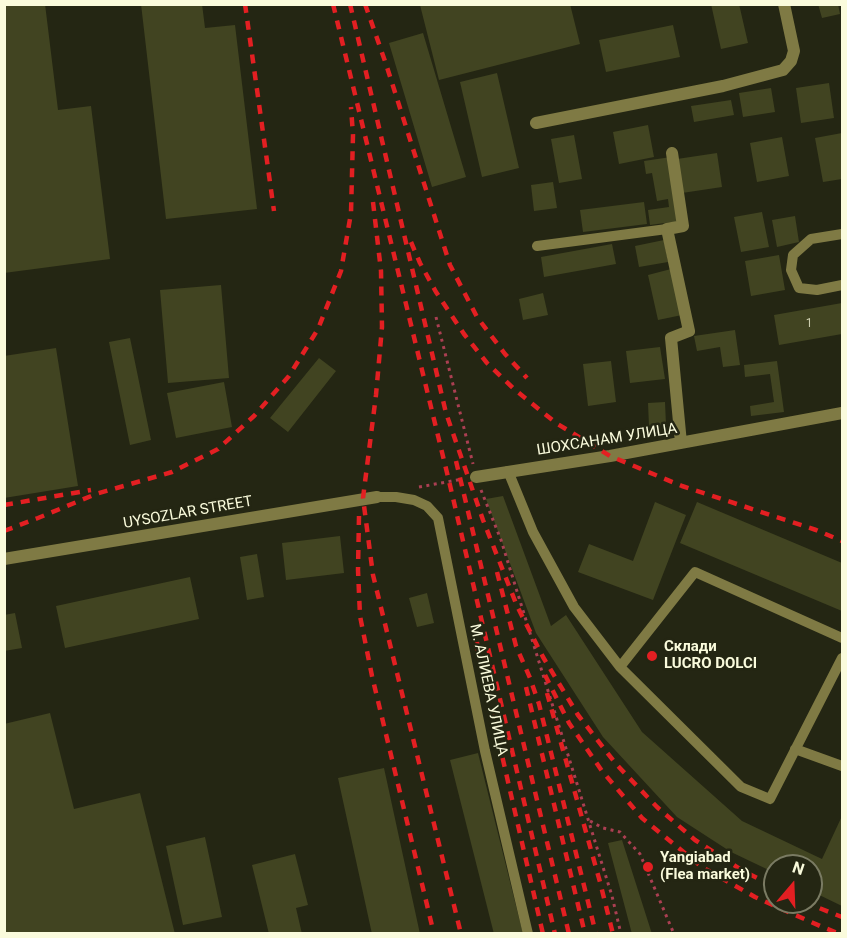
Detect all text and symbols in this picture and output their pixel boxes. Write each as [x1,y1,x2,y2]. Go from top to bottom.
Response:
house number: 1 [806,317,812,331]
street label: ШОХСАНАМ УЛИЦА [536,420,678,460]
street label: UYSOZLAR STREET [122,493,254,533]
street label: М. АЛИЕВА УЛИЦА [465,622,511,758]
place label: Склади LUCRO DOLCI [664,638,757,673]
marker: Склади LUCRO DOLCI [645,649,659,663]
place label: Yangiabad (Flea market) [660,849,750,884]
north arrow [763,854,823,914]
text: N [790,858,807,879]
marker: Yangiabad (Flea market) [641,860,655,874]

